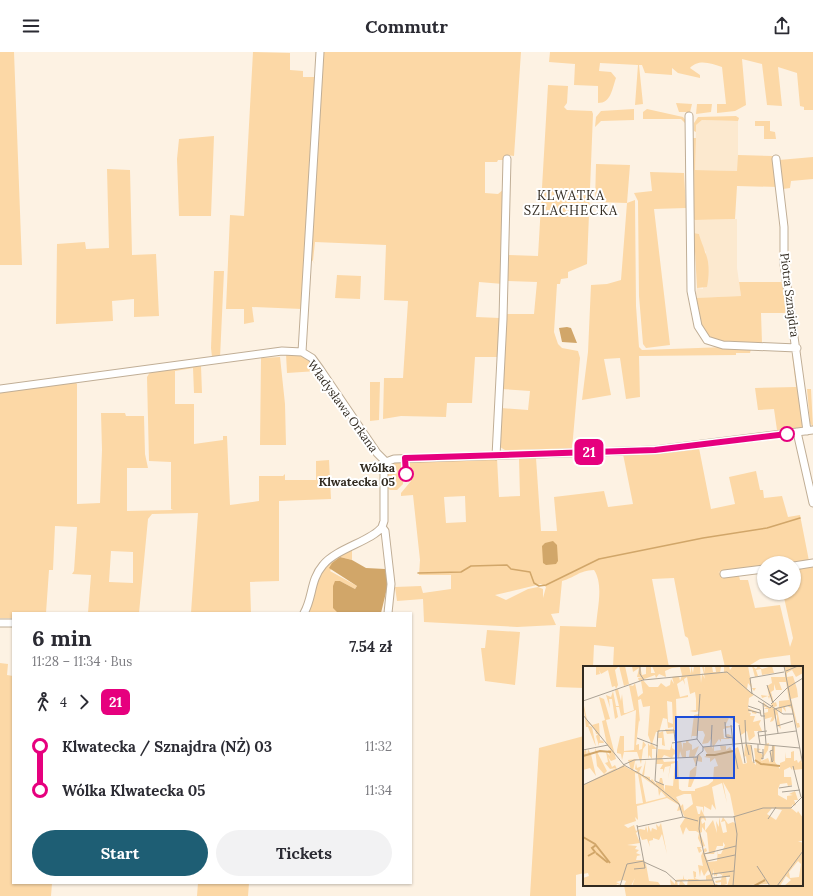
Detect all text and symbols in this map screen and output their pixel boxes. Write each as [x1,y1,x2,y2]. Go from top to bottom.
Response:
icon: menu [20,15,42,37]
text: Commutr [365,15,448,38]
icon: share [771,15,793,37]
district label: KLWATKA SZLACHECKA [524,187,618,219]
street label: Piotra Sznajdra [777,252,803,338]
street label: Władysława Orkana [305,357,381,455]
unlabelled marker [779,426,795,442]
line badge: 21 [571,439,607,465]
text: 21 [582,443,596,461]
place label: Wólka Klwatecka 05 [319,460,396,489]
marker: Wólka Klwatecka 05 [398,466,414,482]
map controls [757,556,801,600]
button: layers [757,556,801,600]
text: 6 min [32,624,92,652]
text: 7.54 zł [349,637,392,656]
text: 11:28 – 11:34 · Bus [32,653,132,670]
inset map [583,666,803,886]
icon: walk [32,691,54,713]
icon: forward [73,691,95,713]
text: 21 [109,693,122,711]
text: 4 [60,694,67,711]
text: Klwatecka / Sznajdra (NŻ) 03 [62,737,272,756]
text: 11:32 [365,738,392,755]
text: Wólka Klwatecka 05 [62,781,205,800]
text: 11:34 [365,782,392,799]
button: Start [32,830,208,876]
button: Tickets [216,830,392,876]

